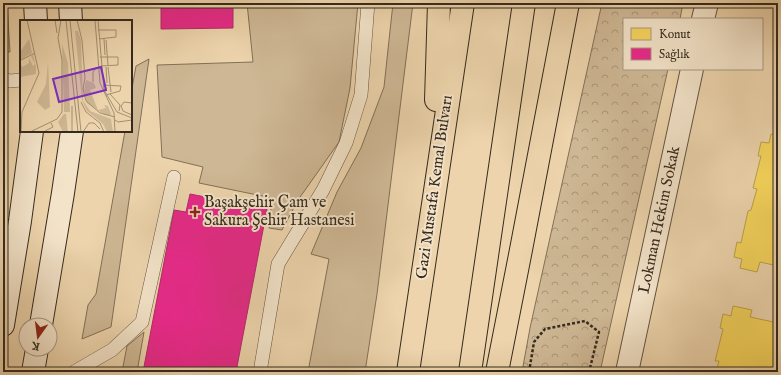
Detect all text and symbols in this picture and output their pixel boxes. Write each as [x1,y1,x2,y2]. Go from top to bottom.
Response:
legend [623,18,763,70]
inset map [20,20,132,132]
text: Konut [659,27,691,42]
text: Sağlık [659,47,690,62]
street label: Gazi Mustafa Kemal Bulvarı [412,94,458,280]
street label: Lokman Hekim Sokak [635,144,685,296]
place label: Başakşehir Çam ve Sakura Şehir Hastanesi [204,193,354,231]
marker: Başakşehir Çam ve Sakura Şehir Hastanesi [189,206,201,218]
north arrow [18,317,58,357]
text: K [29,338,41,353]

